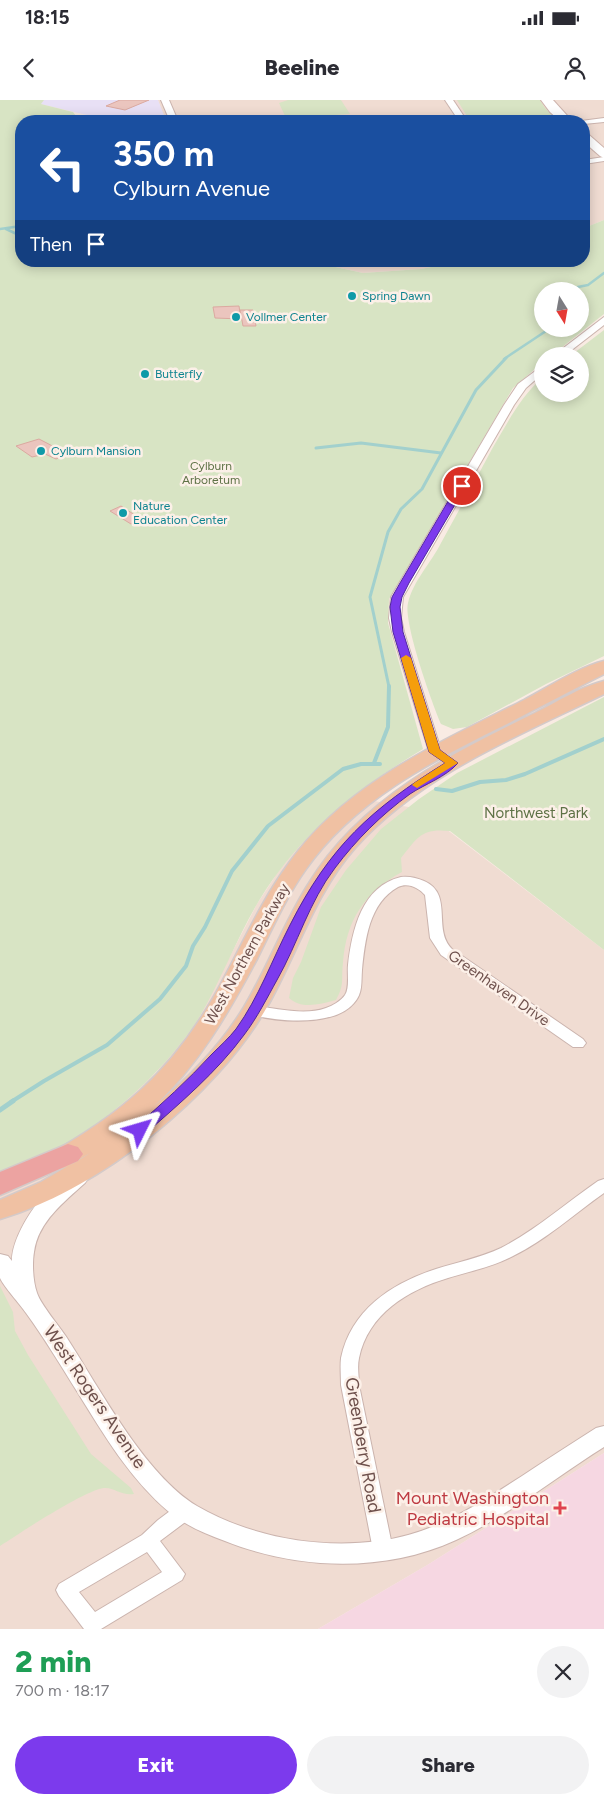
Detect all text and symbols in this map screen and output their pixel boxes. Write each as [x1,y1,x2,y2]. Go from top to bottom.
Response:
text: 18:15 [25,6,69,29]
icon: back [15,54,43,82]
text: Beeline [265,54,339,81]
icon: person [561,54,589,82]
text: 350 m [113,133,214,175]
icon: left [30,135,95,200]
text: Cylburn Avenue [113,175,270,202]
icon: arrive [82,230,110,258]
text: Then [30,233,72,256]
north arrow [534,282,589,338]
map controls [534,282,589,402]
place label: Spring Dawn [362,289,431,303]
marker: Spring Dawn [346,290,358,302]
place label: Vollmer Center [246,310,327,324]
marker: Vollmer Center [230,311,242,323]
button: layers [534,347,589,402]
place label: Butterfly [155,367,203,381]
marker: Butterfly [139,368,151,380]
place label: Cylburn Mansion [51,444,141,458]
marker: Cylburn Mansion [35,445,47,457]
park label: Cylburn Arboretum [182,459,240,487]
pin [441,465,483,507]
icon: arrive [448,472,476,500]
place label: Nature Education Center [133,499,227,527]
marker: Nature Education Center [117,507,129,519]
park label: Northwest Park [484,804,589,822]
street label: West Northern Parkway [201,880,293,1028]
street label: Greenhaven Drive [445,946,553,1030]
position arrow [113,1103,165,1155]
street label: West Rogers Avenue [39,1321,151,1473]
street label: Greenberry Road [340,1375,386,1515]
place label: Mount Washington Pediatric Hospital [396,1487,549,1530]
marker: Mount Washington Pediatric Hospital [553,1501,567,1515]
text: 2 min [15,1643,92,1680]
button: close [537,1646,589,1698]
text: 700 m · 18:17 [15,1681,109,1700]
button: Exit [15,1736,297,1794]
button: Share [307,1736,589,1794]

